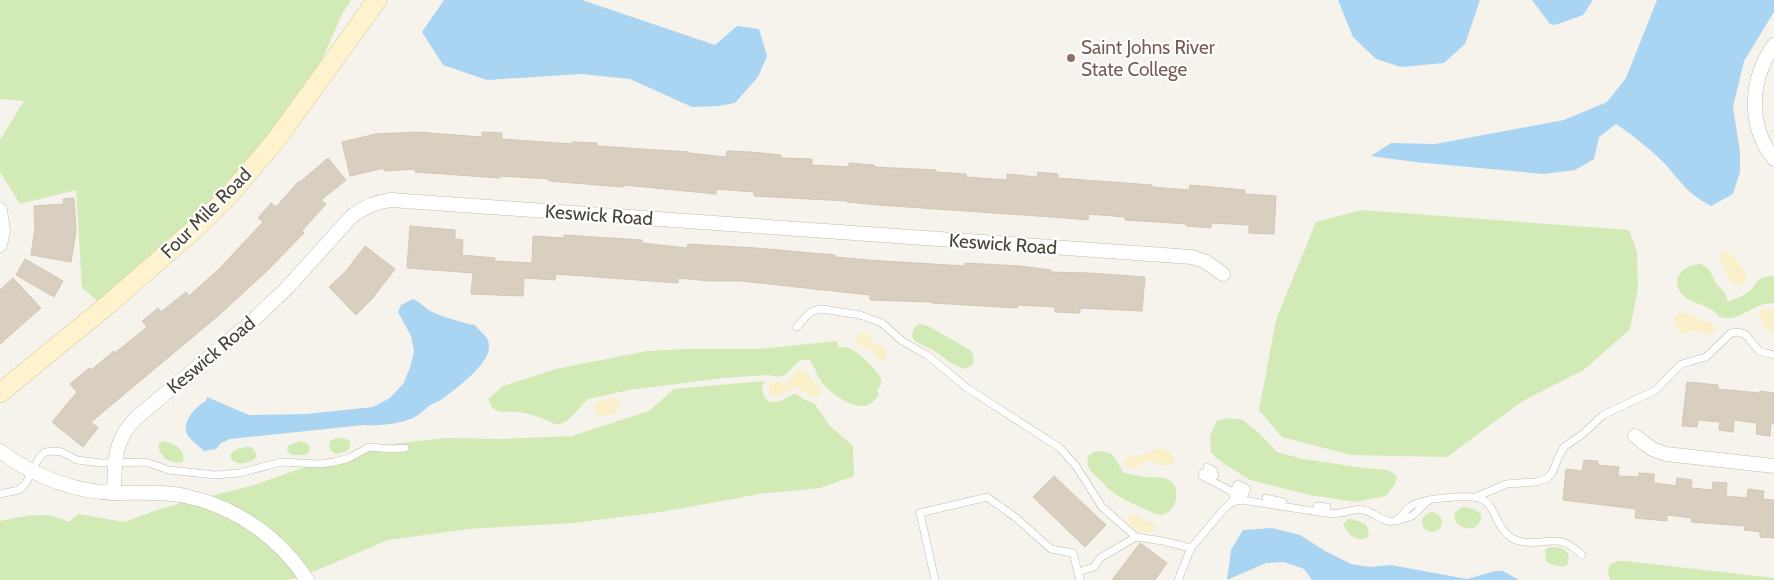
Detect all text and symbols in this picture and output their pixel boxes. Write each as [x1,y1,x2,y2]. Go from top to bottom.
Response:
place label: Saint Johns River State College [1081,36,1215,81]
marker: Saint Johns River State College [1065,52,1077,64]
street label: Four Mile Road [156,163,256,263]
street label: Keswick Road [544,200,654,230]
street label: Keswick Road [948,229,1058,259]
street label: Keswick Road [162,311,260,399]

